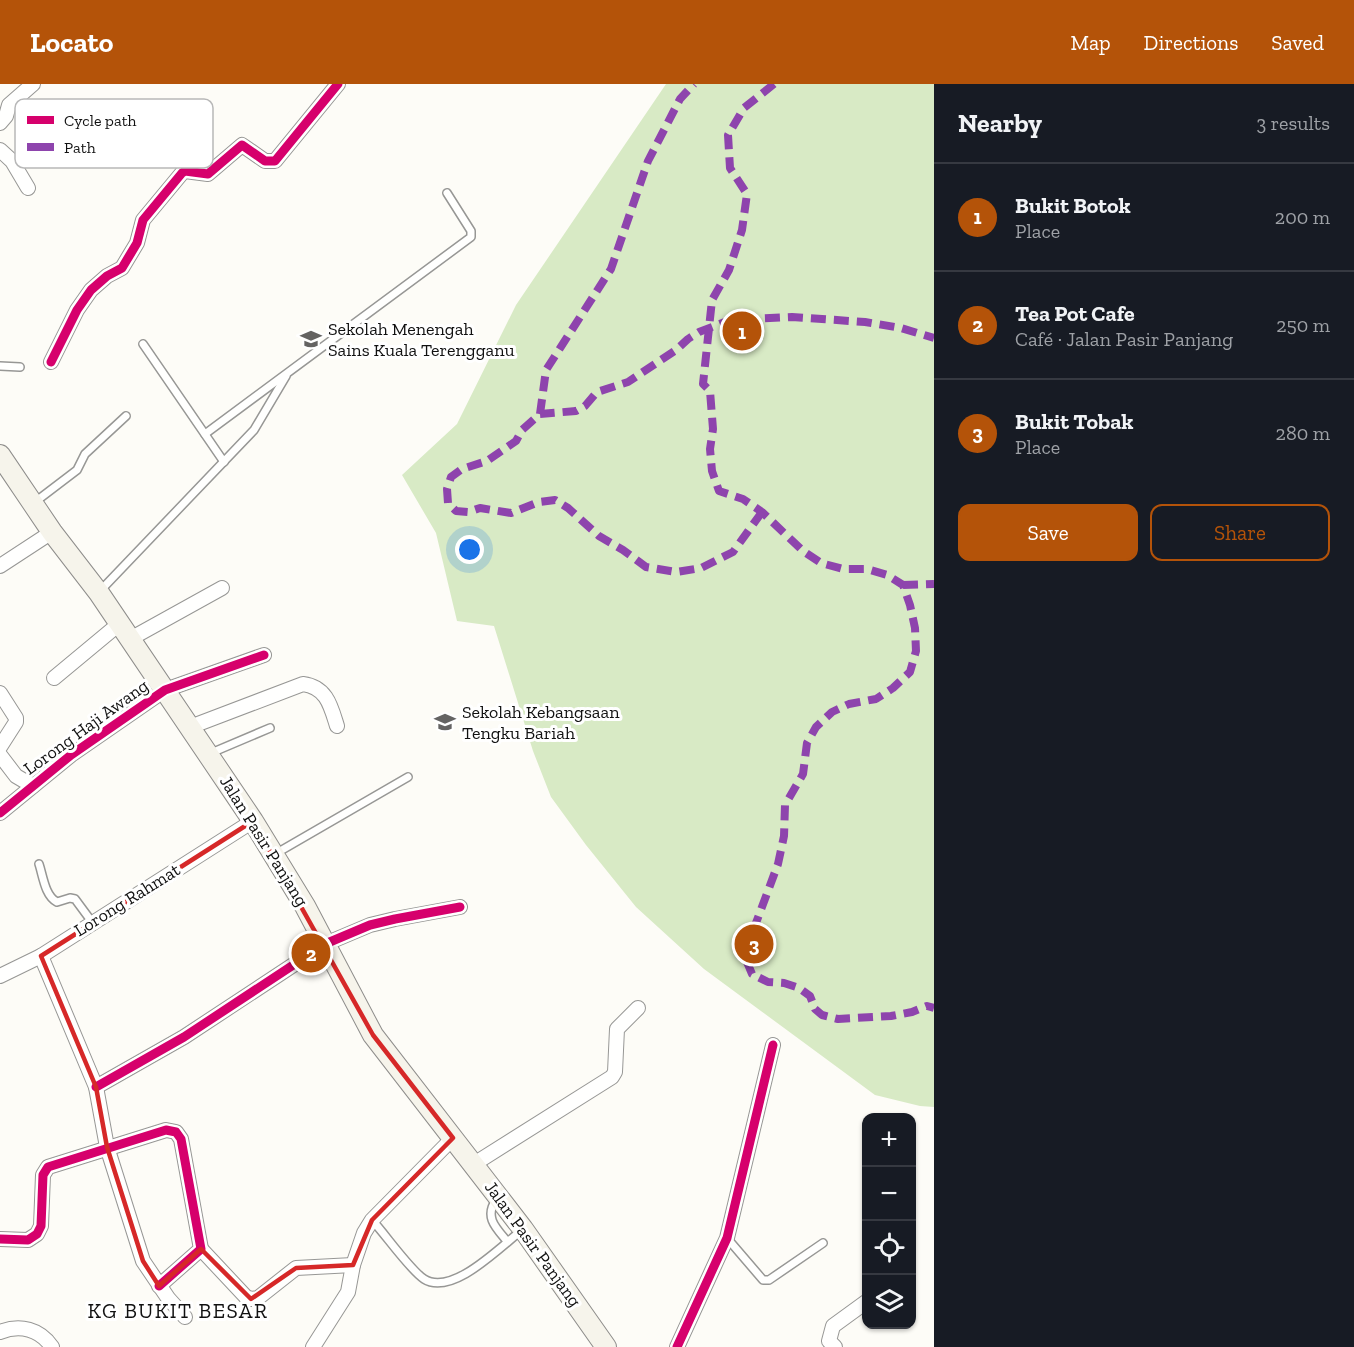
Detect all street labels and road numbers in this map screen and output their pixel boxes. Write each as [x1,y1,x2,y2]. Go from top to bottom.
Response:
street label: Lorong Haji Awang [19,674,153,780]
street label: Jalan Pasir Panjang [215,772,313,911]
street label: Lorong Rahmat [70,858,184,941]
street label: Jalan Pasir Panjang [480,1177,586,1311]

